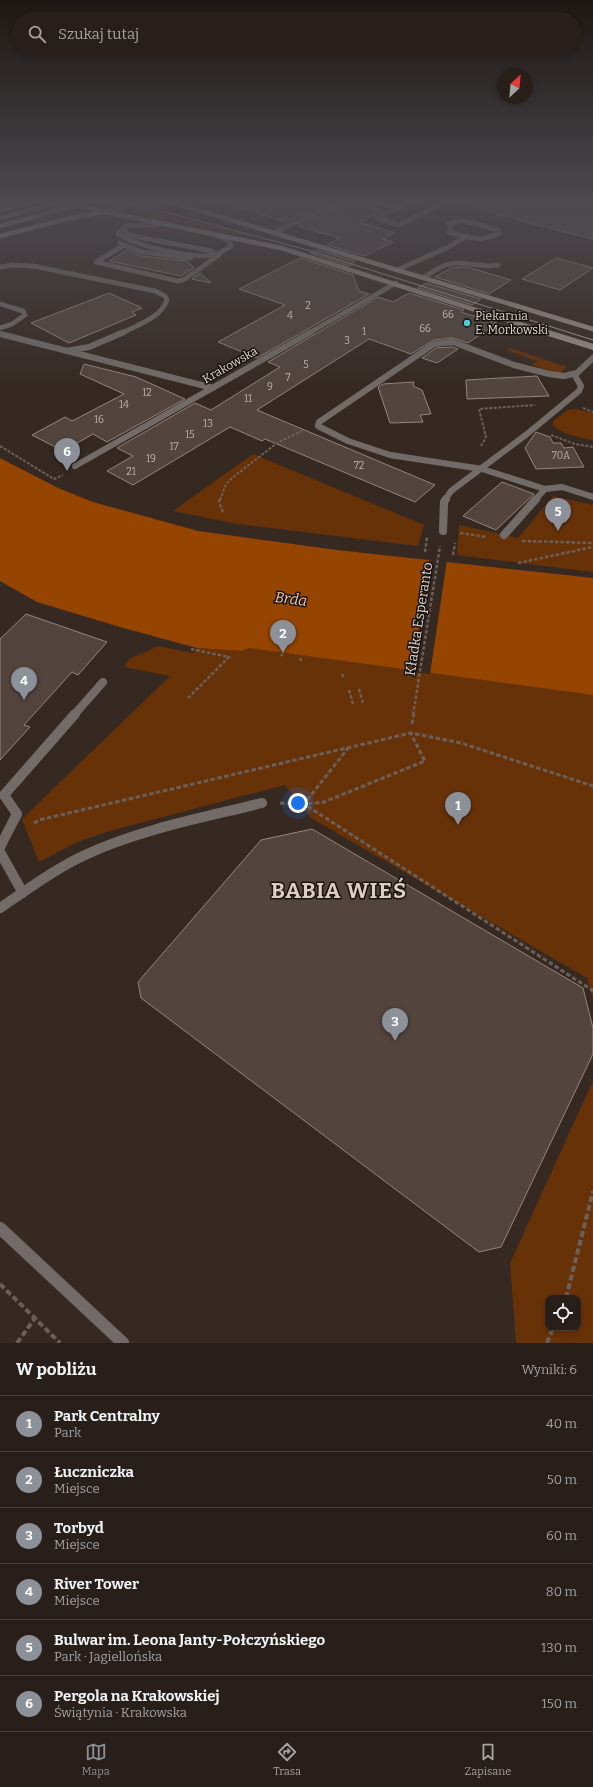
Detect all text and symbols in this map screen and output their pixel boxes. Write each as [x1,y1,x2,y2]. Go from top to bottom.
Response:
search box [12,12,581,56]
icon: search [26,23,48,45]
text: Szukaj tutaj [58,25,139,43]
north arrow [497,68,533,104]
house number: 2 [305,300,311,312]
house number: 66 [442,309,454,321]
place label: Piekarnia E. Morkowski [475,309,549,337]
house number: 4 [287,310,293,322]
marker: Piekarnia E. Morkowski [462,318,472,328]
house number: 66 [419,323,431,335]
house number: 1 [362,326,366,338]
house number: 3 [344,335,350,347]
street label: Krakowska [200,343,260,386]
house number: 5 [303,359,309,371]
house number: 7 [285,372,291,384]
house number: 9 [267,381,273,393]
house number: 12 [142,387,152,399]
house number: 11 [244,393,252,405]
house number: 14 [119,399,129,411]
house number: 16 [94,414,104,426]
house number: 13 [203,418,213,430]
house number: 15 [185,429,195,441]
pin: 6 [54,438,80,471]
house number: 17 [170,441,178,453]
house number: 70A [552,450,571,462]
house number: 19 [146,453,156,465]
house number: 72 [354,460,364,472]
house number: 21 [126,466,136,478]
pin: 5 [545,498,571,531]
street label: Kładka Esperanto [402,561,436,677]
water label: Brda [274,588,308,610]
pin: 2 [270,620,296,653]
pin: 4 [11,667,37,700]
pin: 1 [445,792,471,825]
your location [288,793,308,813]
district label: BABIA WIEŚ [271,877,407,904]
pin: 3 [382,1008,408,1041]
map controls [545,1295,581,1331]
button: locate [545,1295,581,1331]
text: W pobliżu [16,1359,97,1380]
text: Wyniki: 6 [522,1362,577,1377]
text: Park Centralny [54,1407,160,1425]
text: 1 [26,1416,32,1431]
text: 40 m [546,1416,577,1431]
text: Park [54,1425,81,1440]
text: Łuczniczka [54,1463,134,1481]
text: 2 [25,1472,33,1487]
text: 50 m [547,1472,577,1487]
text: Miejsce [54,1481,100,1496]
text: Torbyd [54,1519,104,1537]
text: 3 [25,1528,33,1543]
text: 60 m [546,1528,577,1543]
text: Miejsce [54,1537,100,1552]
text: River Tower [54,1575,139,1593]
text: 4 [25,1584,33,1599]
text: 80 m [546,1584,577,1599]
text: Miejsce [54,1593,100,1608]
text: Bulwar im. Leona Janty-Połczyńskiego [54,1631,325,1649]
text: 5 [25,1640,33,1655]
text: 130 m [541,1640,577,1655]
text: Park · Jagiellońska [54,1649,162,1664]
text: Pergola na Krakowskiej [54,1687,220,1705]
text: 6 [25,1696,33,1711]
text: 150 m [541,1696,577,1711]
text: Świątynia · Krakowska [54,1705,187,1720]
tab: Mapa [82,1741,110,1778]
tab: Trasa [273,1741,301,1778]
tab: Zapisane [464,1741,511,1778]

